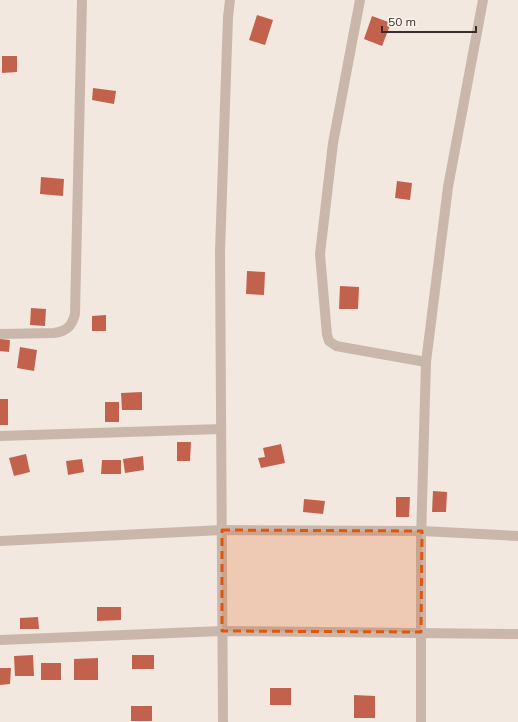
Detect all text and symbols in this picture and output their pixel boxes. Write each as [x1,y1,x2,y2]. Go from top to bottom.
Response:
scale bar [382,8,476,34]
text: 50 m [388,14,416,29]

